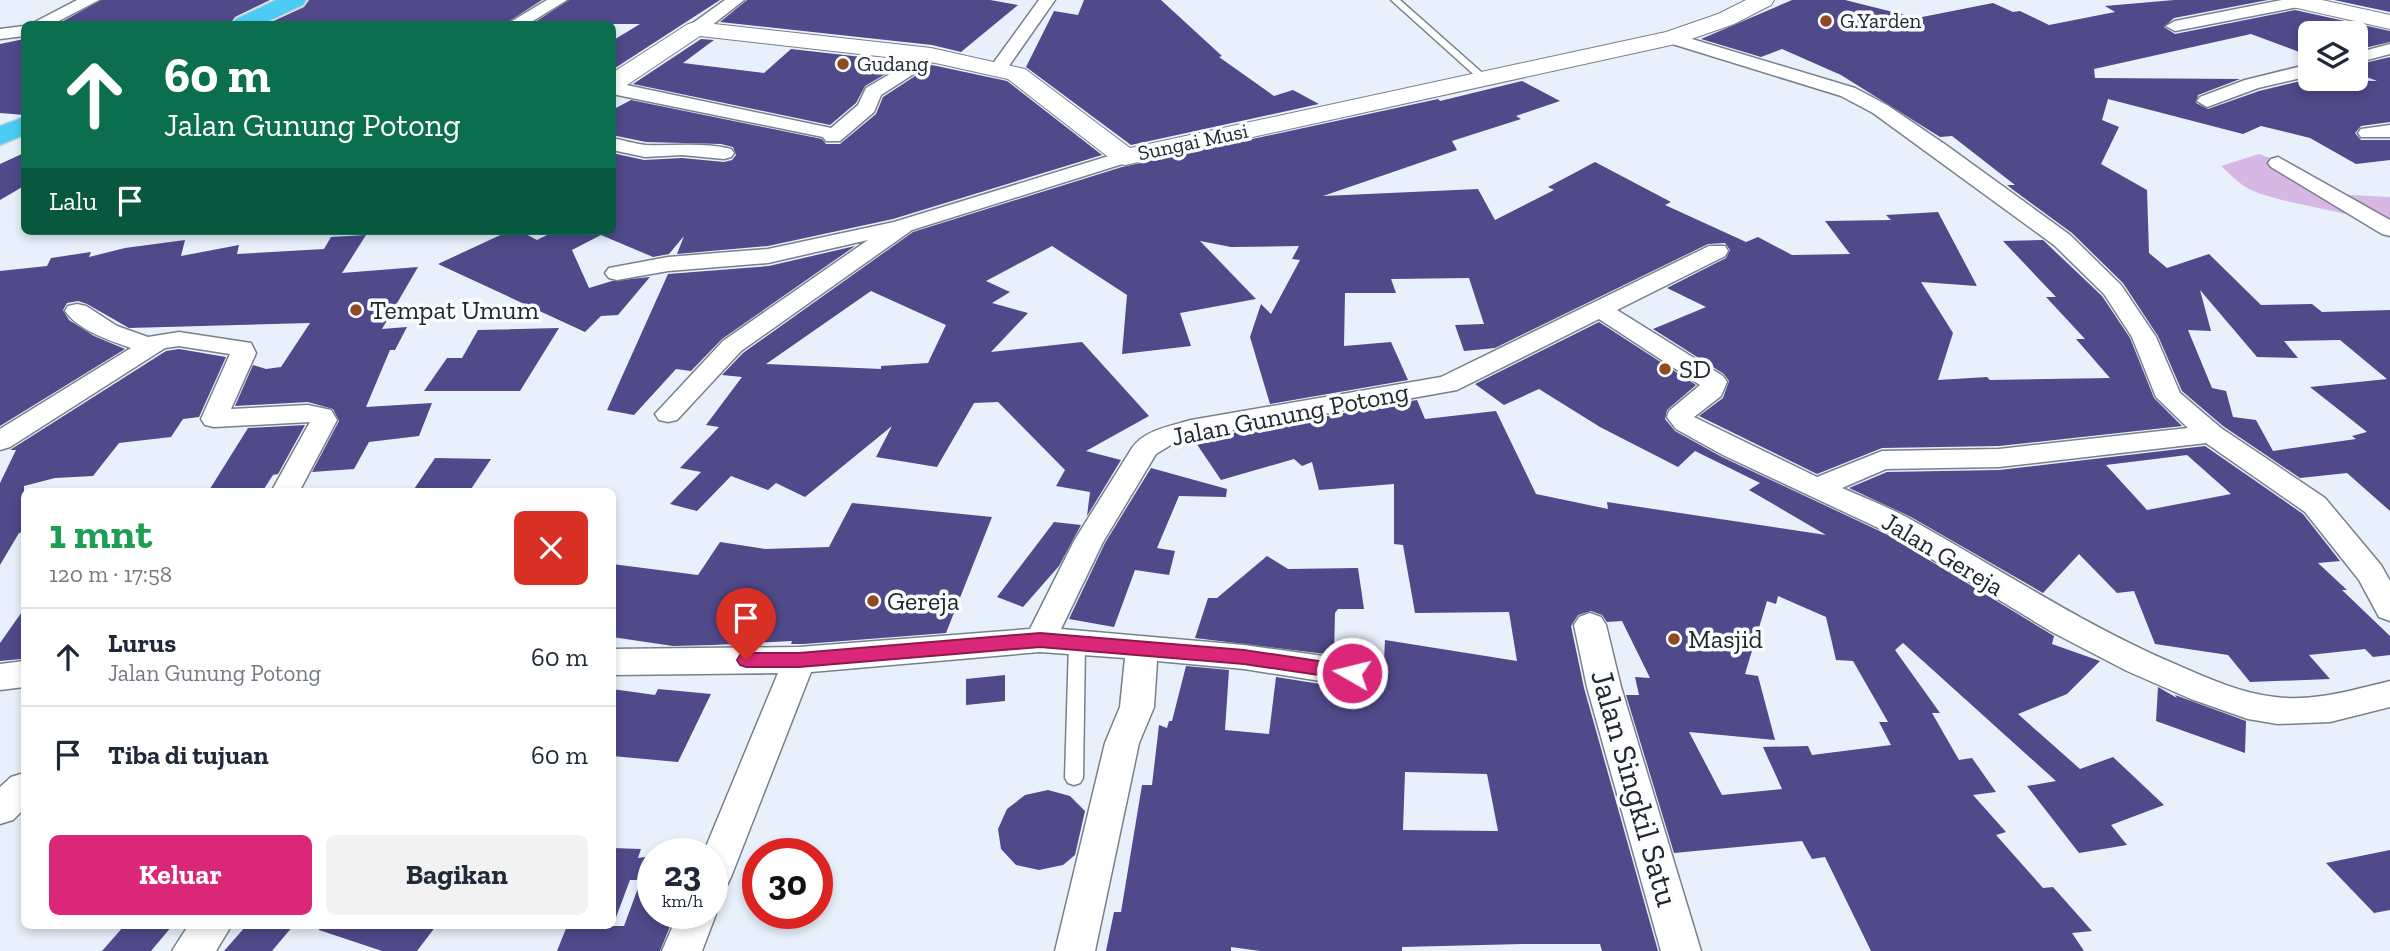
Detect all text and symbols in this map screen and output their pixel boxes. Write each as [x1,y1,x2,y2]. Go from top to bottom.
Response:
place label: G.Yarden [1840,8,1921,33]
marker: G.Yarden [1818,13,1834,29]
map controls [2298,21,2368,91]
button: layers [2298,21,2368,91]
text: 60 m [164,46,271,105]
icon: ahead [49,49,140,140]
place label: Gudang [857,51,929,76]
marker: Gudang [835,56,851,72]
text: Jalan Gunung Potong [164,106,460,144]
street label: Sungai Musi [1135,118,1251,165]
icon: arrive [111,182,149,220]
text: Lalu [49,185,97,217]
place label: Tempat Umum [370,294,540,326]
marker: Tempat Umum [348,302,364,318]
place label: SD [1679,353,1711,385]
marker: SD [1657,361,1673,377]
street label: Jalan Gunung Potong [1169,375,1411,453]
street label: Jalan Gereja [1876,505,2010,603]
text: 1 mnt [49,508,152,559]
button: close [514,511,588,585]
text: 120 m · 17:58 [49,560,172,588]
place label: Gereja [887,585,960,617]
pin [716,588,776,660]
marker: Gereja [865,593,881,609]
icon: arrive [727,599,765,637]
place label: Masjid [1688,623,1763,655]
text: Lurus [108,627,176,659]
marker: Masjid [1666,631,1682,647]
position arrow [1315,636,1389,710]
icon: ahead [49,638,87,676]
text: 60 m [531,641,588,673]
text: Jalan Gunung Potong [108,659,321,687]
street label: Jalan Singkil Satu [1583,665,1687,911]
icon: arrive [49,736,87,774]
text: Tiba di tujuan [108,739,269,771]
text: 60 m [531,739,588,771]
button: Keluar [49,835,312,915]
button: Bagikan [326,835,588,915]
speed limit sign: 30 [742,838,833,929]
text: 23 [664,853,701,895]
text: km/h [662,890,703,912]

